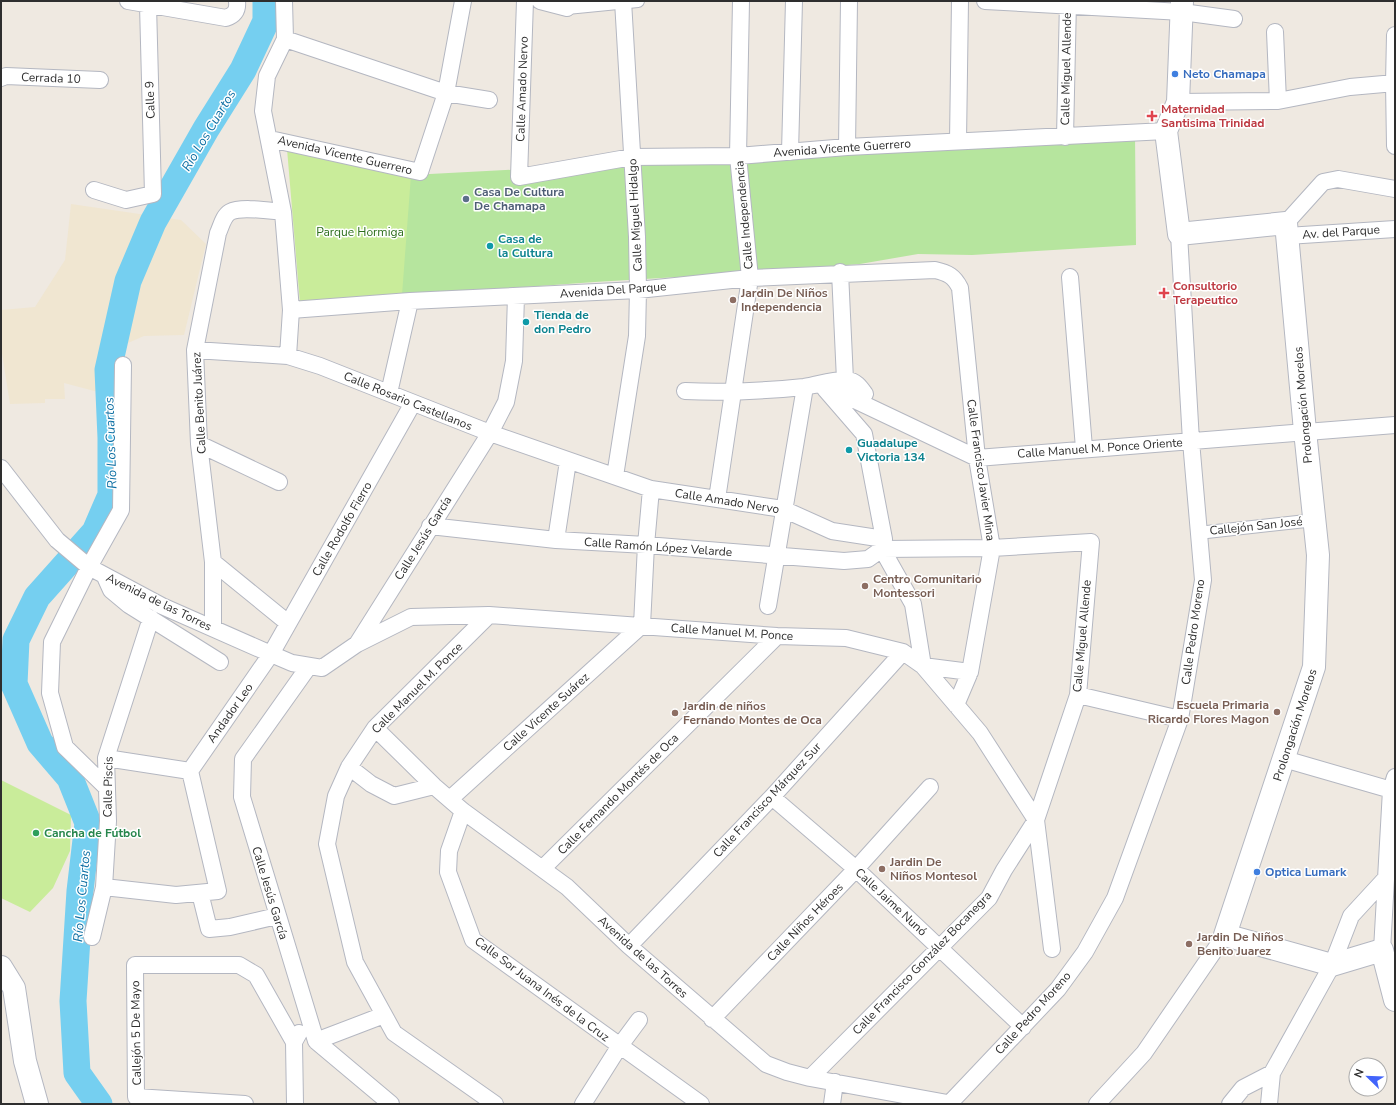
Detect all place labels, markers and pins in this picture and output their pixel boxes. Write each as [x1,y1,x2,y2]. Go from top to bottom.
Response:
place label: Neto Chamapa [1183,66,1266,82]
marker: Neto Chamapa [1170,69,1180,79]
place label: Maternidad Santisima Trinidad [1161,101,1264,131]
marker: Maternidad Santisima Trinidad [1146,110,1158,122]
place label: Casa De Cultura De Chamapa [474,184,564,214]
marker: Casa De Cultura De Chamapa [461,194,471,204]
place label: Casa de la Cultura [498,231,553,261]
marker: Casa de la Cultura [485,241,495,251]
place label: Consultorio Terapeutico [1173,278,1238,308]
place label: Jardin De Niños Independencia [740,285,828,315]
marker: Consultorio Terapeutico [1158,287,1170,299]
marker: Jardin De Niños Independencia [728,295,738,305]
place label: Tienda de don Pedro [534,307,591,337]
marker: Tienda de don Pedro [521,317,531,327]
place label: Guadalupe Victoria 134 [856,435,925,465]
marker: Guadalupe Victoria 134 [844,445,854,455]
place label: Centro Comunitario Montessori [873,571,982,601]
marker: Centro Comunitario Montessori [860,581,870,591]
place label: Escuela Primaria Ricardo Flores Magon [1148,697,1269,727]
place label: Jardin de niños Fernando Montes de Oca [682,698,822,728]
marker: Escuela Primaria Ricardo Flores Magon [1272,707,1282,717]
marker: Jardin de niños Fernando Montes de Oca [670,708,680,718]
place label: Cancha de Fútbol [44,825,141,841]
marker: Cancha de Fútbol [31,828,41,838]
place label: Jardin De Niños Montesol [889,854,977,884]
marker: Jardin De Niños Montesol [877,864,887,874]
place label: Optica Lumark [1265,864,1347,880]
marker: Optica Lumark [1252,867,1262,877]
place label: Jardin De Niños Benito Juarez [1196,929,1284,959]
marker: Jardin De Niños Benito Juarez [1184,939,1194,949]

